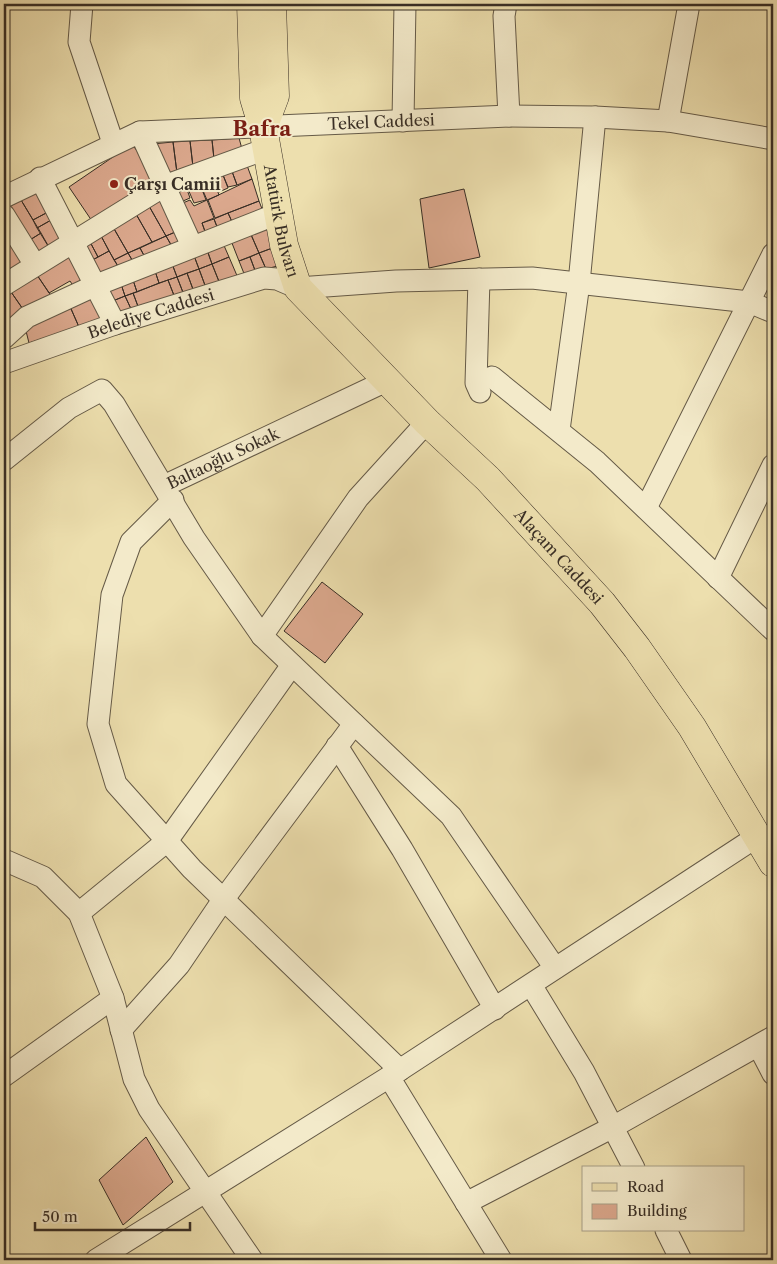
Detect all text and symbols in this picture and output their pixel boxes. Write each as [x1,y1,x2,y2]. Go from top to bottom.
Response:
street label: Tekel Caddesi [327,109,435,134]
district label: Bafra [233,116,292,141]
street label: Atatürk Bulvarı [260,162,304,280]
place label: Çarşı Camii [124,174,221,194]
marker: Çarşı Camii [108,178,120,190]
street label: Belediye Caddesi [85,284,216,343]
street label: Baltaoğlu Sokak [164,423,283,493]
street label: Alaçam Caddesi [510,504,608,608]
legend [582,1166,744,1232]
text: Road [627,1177,664,1196]
scale bar [35,1199,190,1231]
text: Building [627,1201,687,1220]
text: 50 m [42,1207,78,1226]

